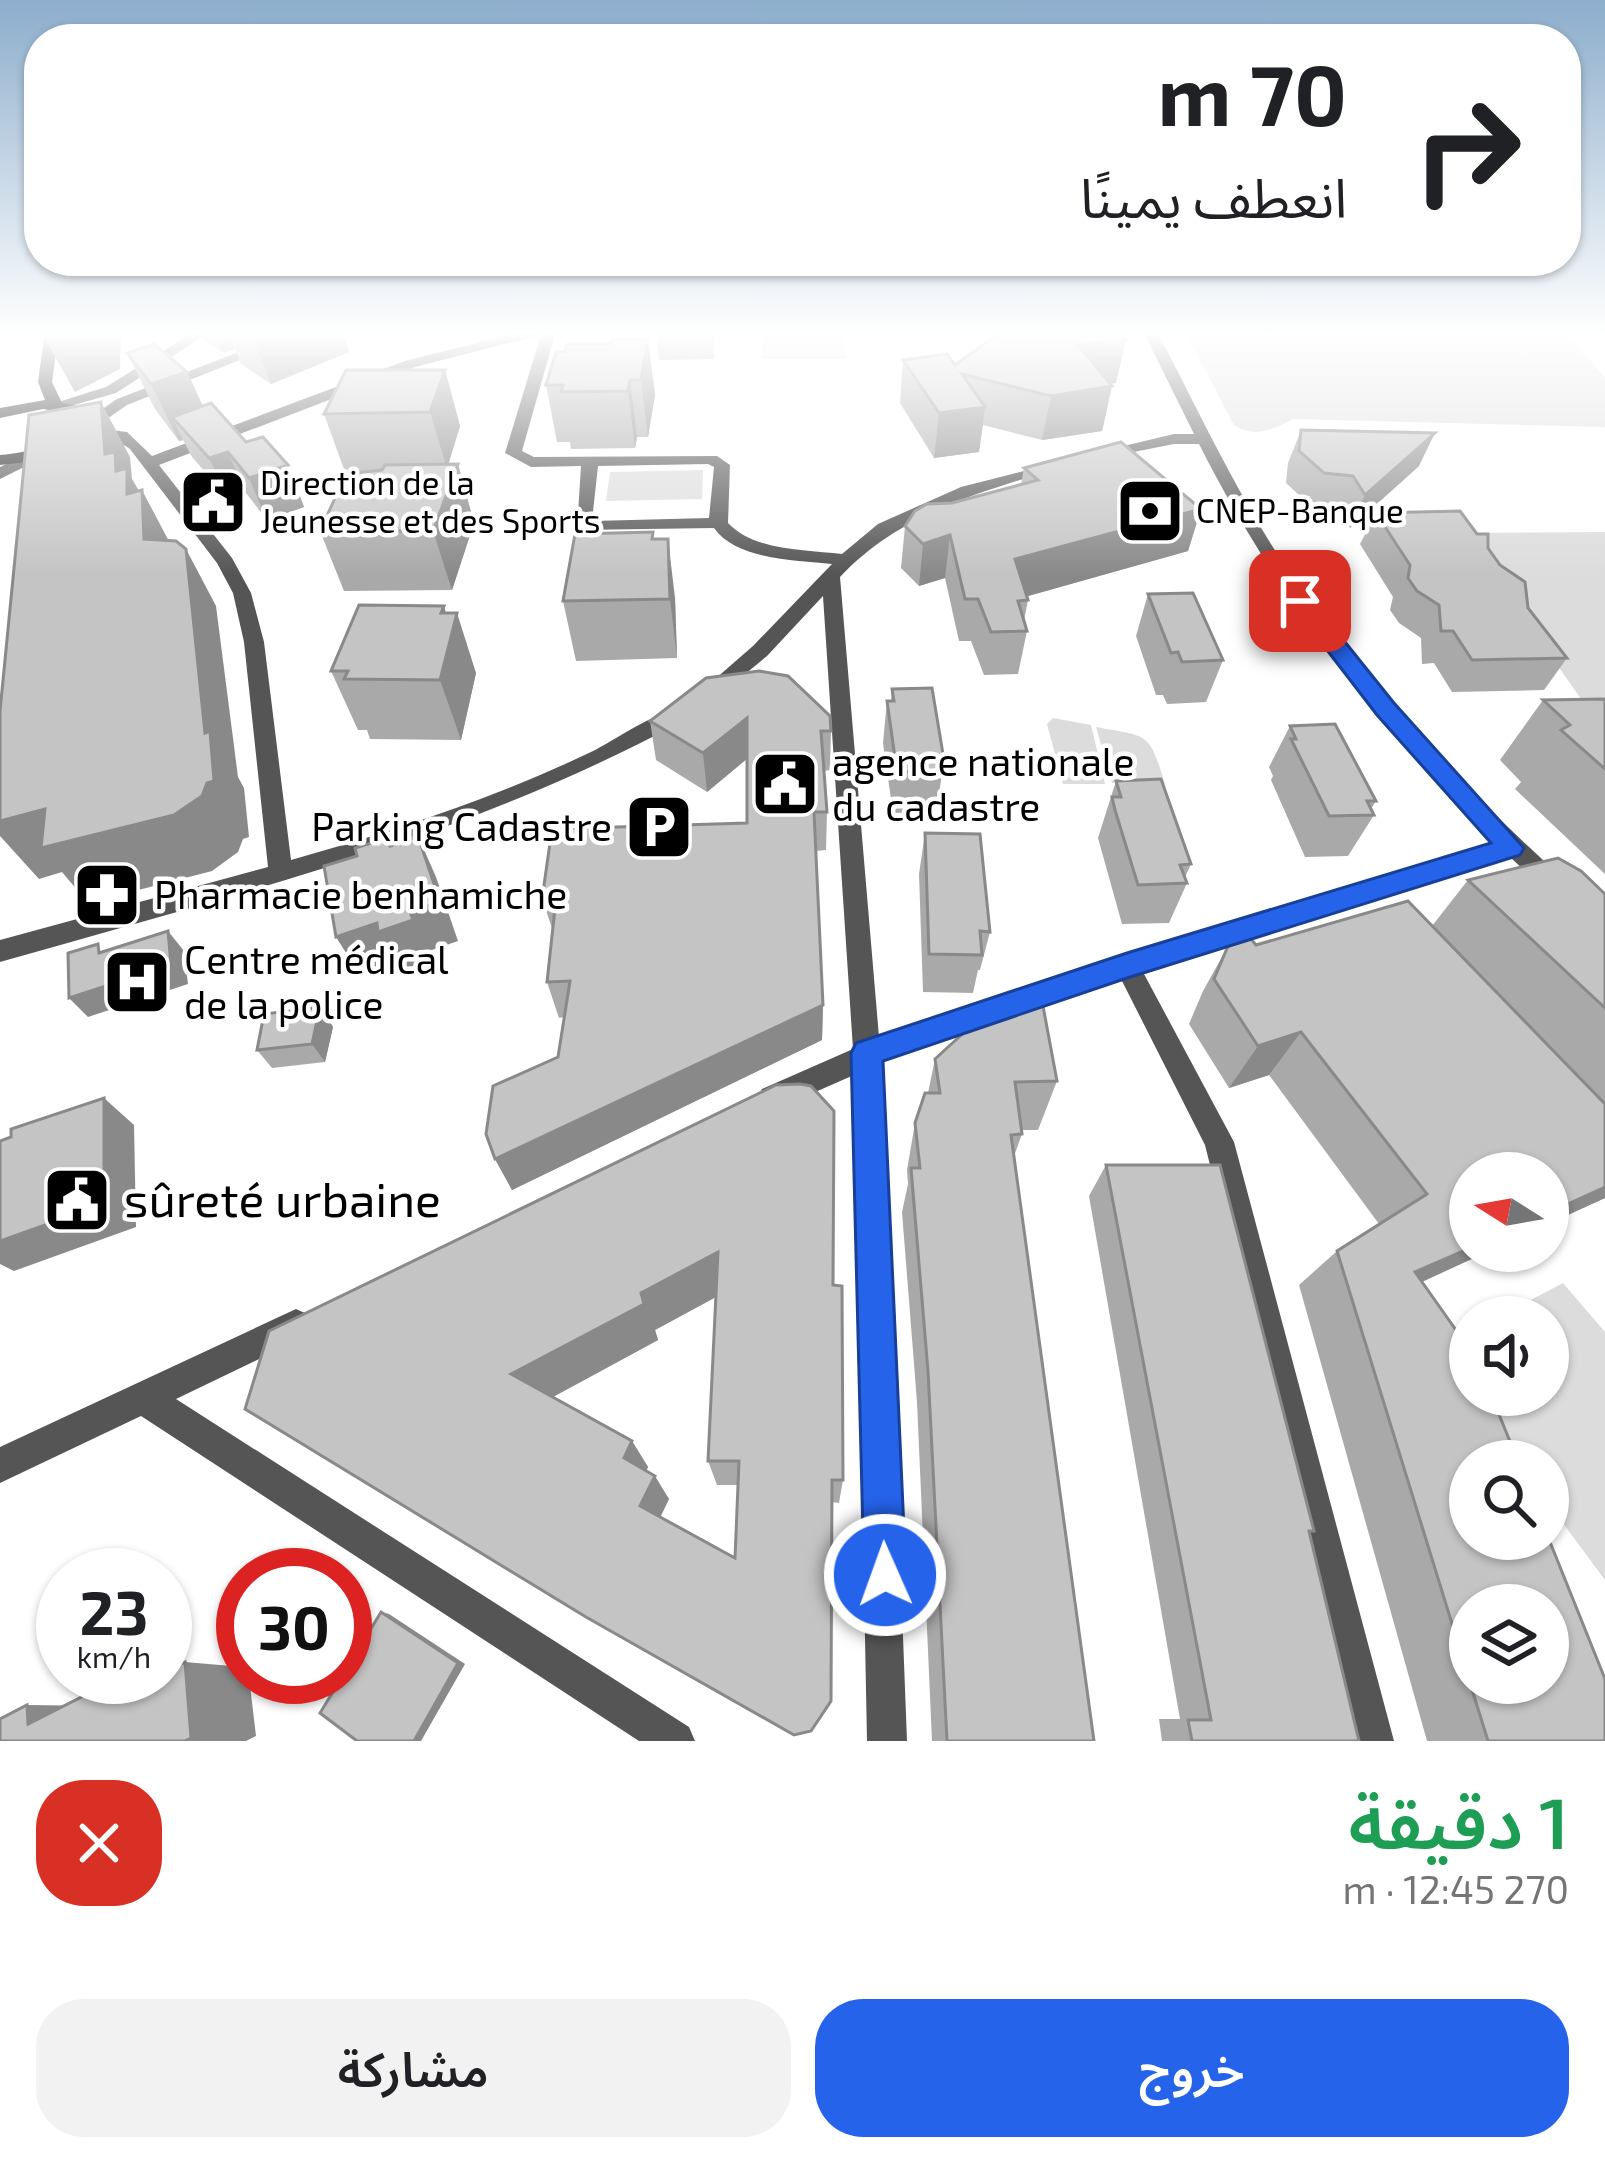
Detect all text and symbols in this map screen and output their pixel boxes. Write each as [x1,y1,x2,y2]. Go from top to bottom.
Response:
text: 70 m [1157,42,1347,143]
icon: right [1389,72,1545,228]
text: انعطف يمينًا [1080,164,1347,229]
place label: Direction de la Jeunesse et des Sports [260,462,601,540]
public building icon: Direction de la Jeunesse et des Sports [178,467,248,537]
bank icon: CNEP-Banque [1115,476,1185,546]
place label: CNEP-Banque [1196,490,1404,530]
pin [1249,550,1351,652]
icon: arrive [1267,568,1333,634]
place label: agence nationale du cadastre [832,737,1134,829]
public building icon: agence nationale du cadastre [750,749,820,819]
parking icon: Parking Cadastre [624,792,694,862]
place label: Parking Cadastre [311,802,612,849]
pharmacy icon: Pharmacie benhamiche [72,860,142,930]
place label: Pharmacie benhamiche [154,870,567,917]
place label: Centre médical de la police [184,935,449,1027]
hospital icon: Centre médical de la police [102,947,172,1017]
north arrow [1449,1152,1569,1272]
map controls [1449,1152,1569,1704]
public building icon: sûreté urbaine [42,1165,112,1235]
place label: sûreté urbaine [124,1169,441,1227]
button: sound [1449,1296,1569,1416]
button: search [1449,1440,1569,1560]
position arrow [822,1512,948,1638]
speed limit sign: 30 [216,1548,372,1704]
text: 23 [80,1575,148,1647]
button: layers [1449,1584,1569,1704]
text: km/h [77,1638,151,1674]
text: 1 دقيقة [1348,1777,1569,1863]
button: close [36,1780,162,1906]
text: 270 m · 12:45 [1343,1865,1569,1912]
button: مشاركة [36,1999,791,2137]
button: خروج [815,1999,1569,2137]

